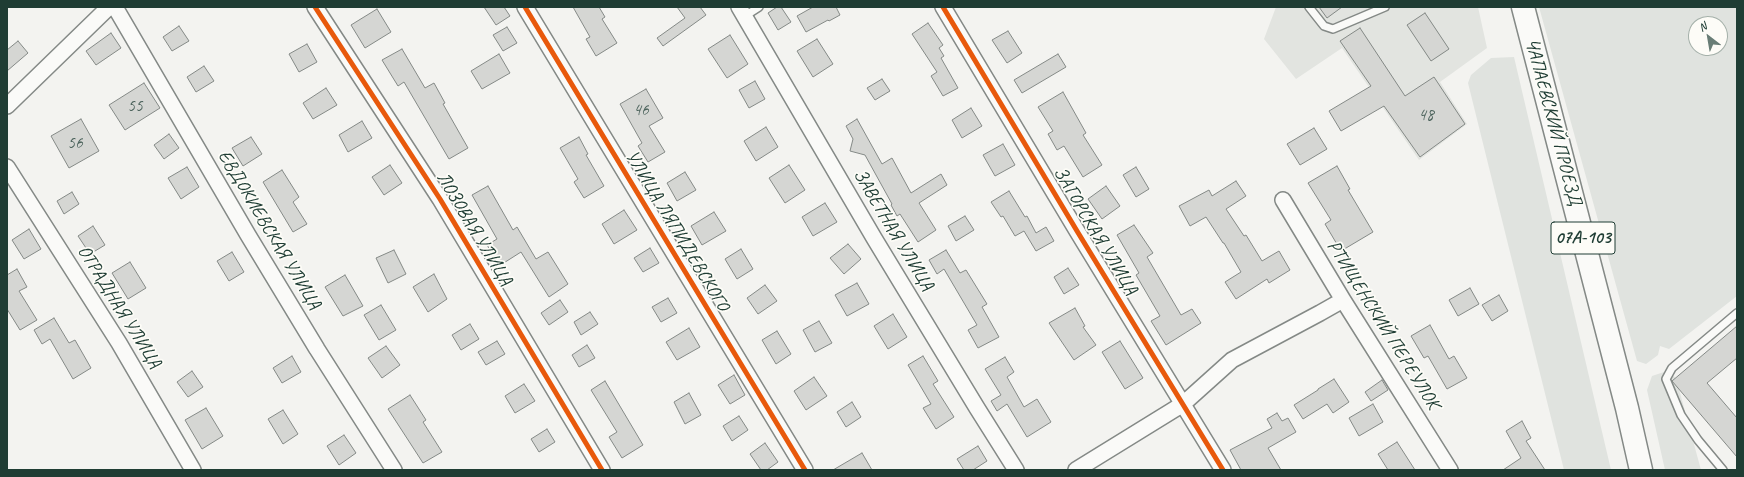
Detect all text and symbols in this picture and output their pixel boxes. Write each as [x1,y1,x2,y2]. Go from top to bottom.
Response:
north arrow [1688,16,1728,56]
text: N [1696,19,1709,34]
street label: ЧАПАЕВСКИЙ ПРОЕЗД [1520,36,1586,208]
house number: 55 [127,97,143,117]
house number: 46 [633,101,649,121]
house number: 48 [1418,106,1434,126]
house number: 56 [67,134,83,154]
street label: ЕВДОКИЕВСКАЯ УЛИЦА [212,146,326,314]
street label: УЛИЦА ЛЯПИДЕВСКОГО [620,147,734,315]
street label: ЗАГОРСКАЯ УЛИЦА [1048,163,1142,299]
street label: ЗАВЕТНАЯ УЛИЦА [848,165,938,295]
street label: ЛОЗОВАЯ УЛИЦА [431,168,517,290]
road number: 07А-103 [1551,222,1615,254]
street label: РТИЩЕНСКИЙ ПЕРЕУЛОК [1322,236,1444,414]
street label: ОТРАДНАЯ УЛИЦА [72,241,166,373]

